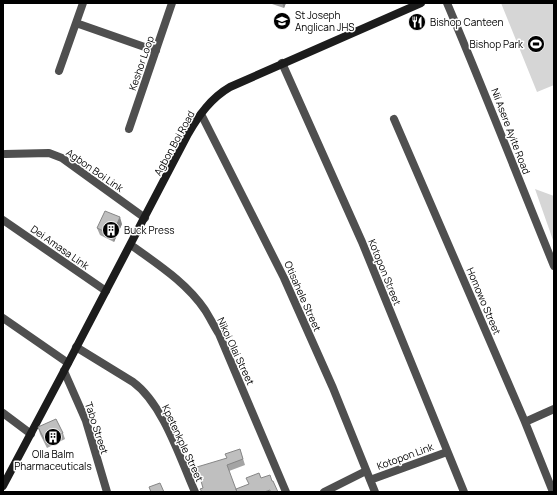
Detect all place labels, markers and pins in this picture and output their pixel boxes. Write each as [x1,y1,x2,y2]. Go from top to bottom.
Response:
place label: St Joseph Anglican JHS [295,8,355,34]
school or university icon: St Joseph Anglican JHS [272,11,292,31]
restaurant icon: Bishop Canteen [407,12,427,32]
place label: Bishop Canteen [430,15,503,29]
sports icon: Bishop Park [526,34,546,54]
place label: Bishop Park [470,37,524,51]
building icon: Buck Press [101,220,121,240]
place label: Buck Press [124,223,174,237]
building icon: Olla Balm Pharmaceuticals [43,427,63,447]
place label: Olla Balm Pharmaceuticals [14,447,92,473]

